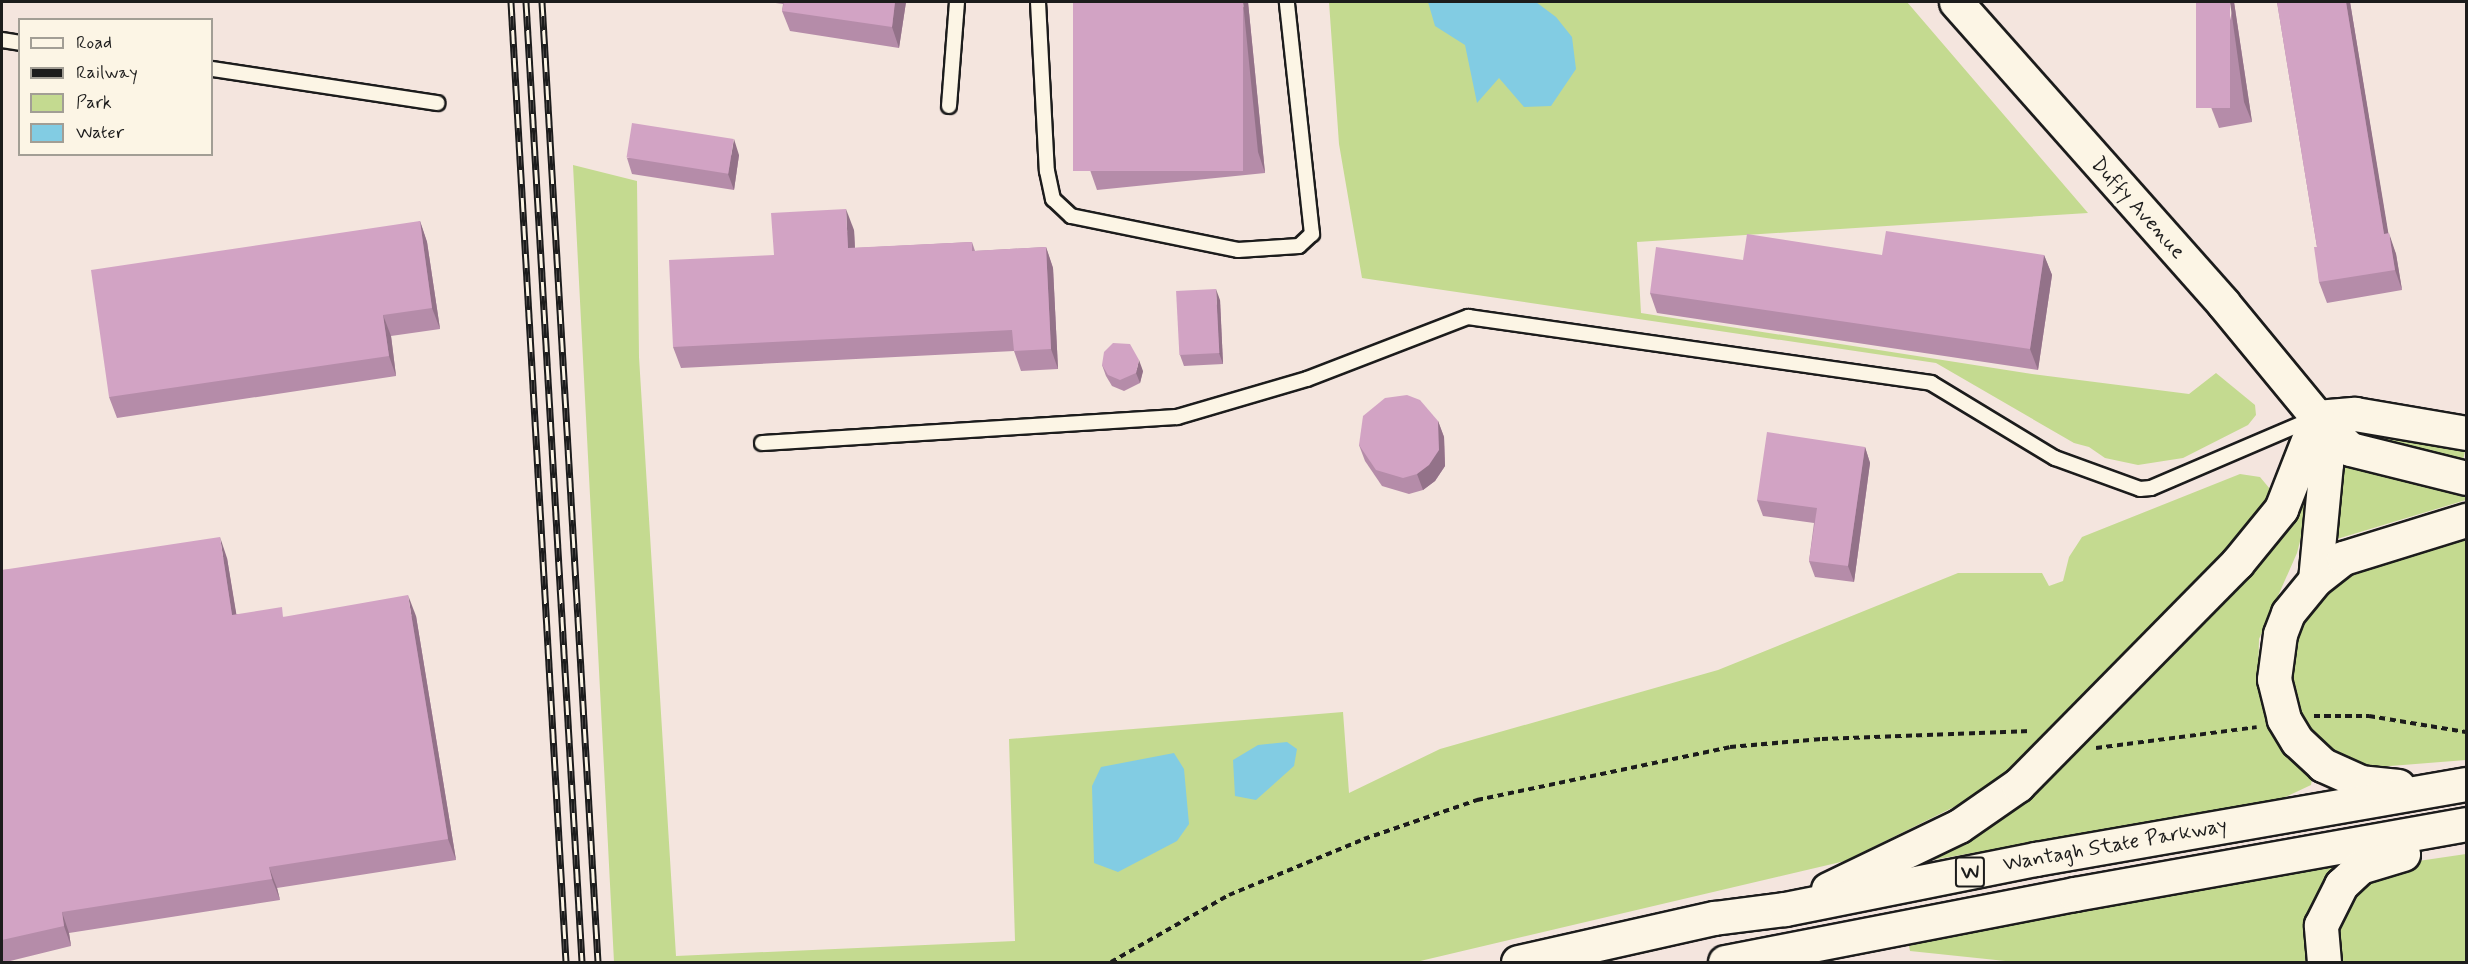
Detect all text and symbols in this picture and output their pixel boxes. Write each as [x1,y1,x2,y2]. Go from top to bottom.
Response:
legend [18,18,213,156]
text: Road [76,31,112,55]
text: Railway [76,61,138,85]
text: Park [76,91,112,115]
text: Water [76,121,124,145]
street label: Duffy Avenue [2088,154,2188,262]
street label: Wantagh State Parkway [2005,814,2225,876]
road number: W [1954,855,1986,889]

